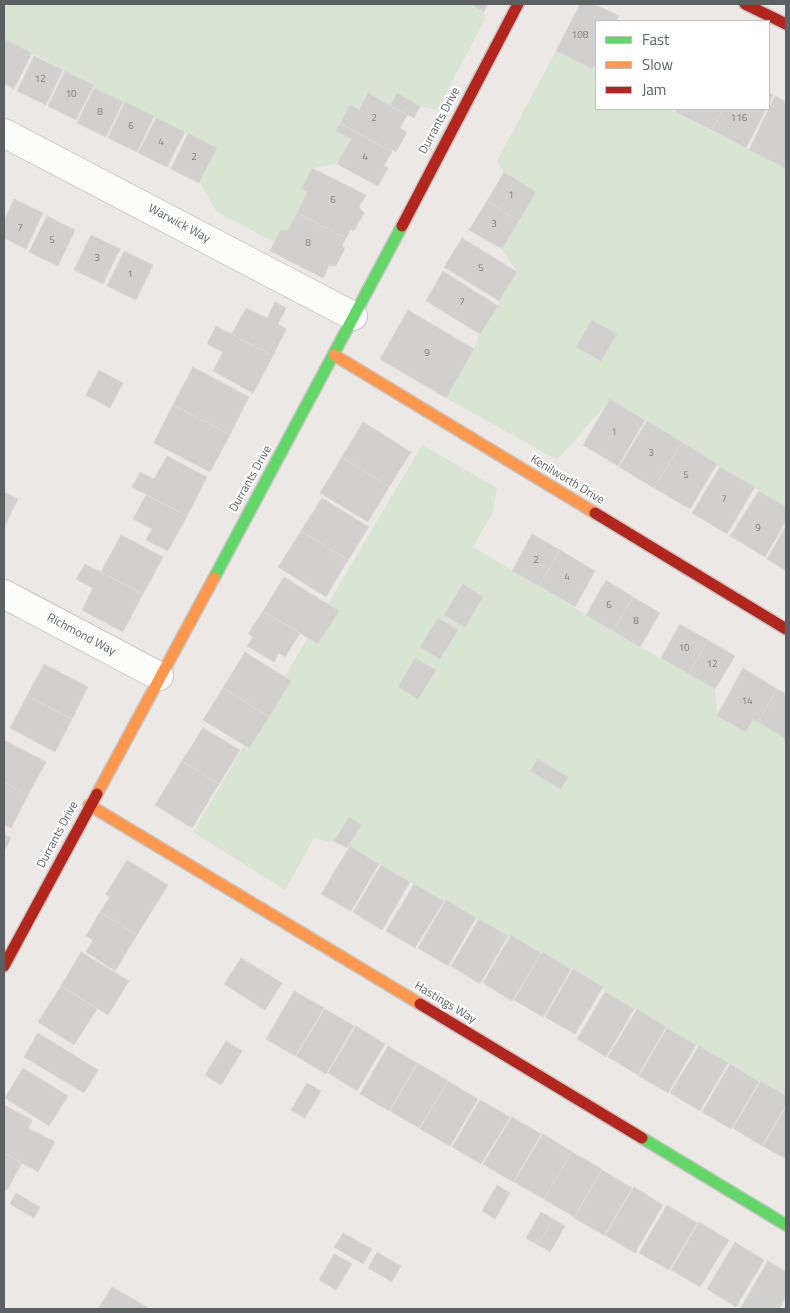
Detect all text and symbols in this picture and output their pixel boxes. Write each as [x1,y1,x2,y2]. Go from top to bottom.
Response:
legend [595,20,770,110]
text: Fast [642,28,669,51]
house number: 108 [572,30,588,42]
text: Slow [642,53,673,76]
house number: 12 [34,74,46,86]
text: Jam [642,78,666,101]
street label: Durrants Drive [416,85,464,157]
house number: 10 [65,89,77,101]
house number: 8 [97,107,103,119]
house number: 2 [371,113,377,125]
house number: 116 [731,113,747,125]
house number: 6 [128,121,134,133]
house number: 4 [158,137,164,149]
house number: 2 [191,152,197,164]
house number: 4 [362,152,368,164]
house number: 1 [508,190,514,202]
house number: 6 [330,195,336,207]
street label: Warwick Way [146,202,212,246]
house number: 3 [491,219,497,231]
house number: 7 [17,223,23,235]
house number: 5 [49,235,55,247]
house number: 8 [305,238,311,250]
house number: 3 [94,253,100,265]
house number: 5 [478,263,484,275]
house number: 1 [127,269,133,281]
house number: 7 [459,297,465,309]
house number: 9 [424,348,430,360]
house number: 1 [611,427,617,439]
street label: Durrants Drive [227,443,275,515]
house number: 3 [648,448,654,460]
street label: Kenilworth Drive [527,452,607,508]
house number: 5 [683,470,689,482]
house number: 7 [721,494,727,506]
house number: 9 [755,523,761,535]
house number: 2 [533,555,539,567]
house number: 4 [564,572,570,584]
house number: 6 [606,600,612,612]
street label: Richmond Way [44,611,118,659]
house number: 8 [633,616,639,628]
house number: 10 [678,643,690,655]
house number: 12 [706,659,718,671]
house number: 14 [741,696,753,708]
street label: Durrants Drive [34,799,82,871]
street label: Hastings Way [411,979,479,1027]

